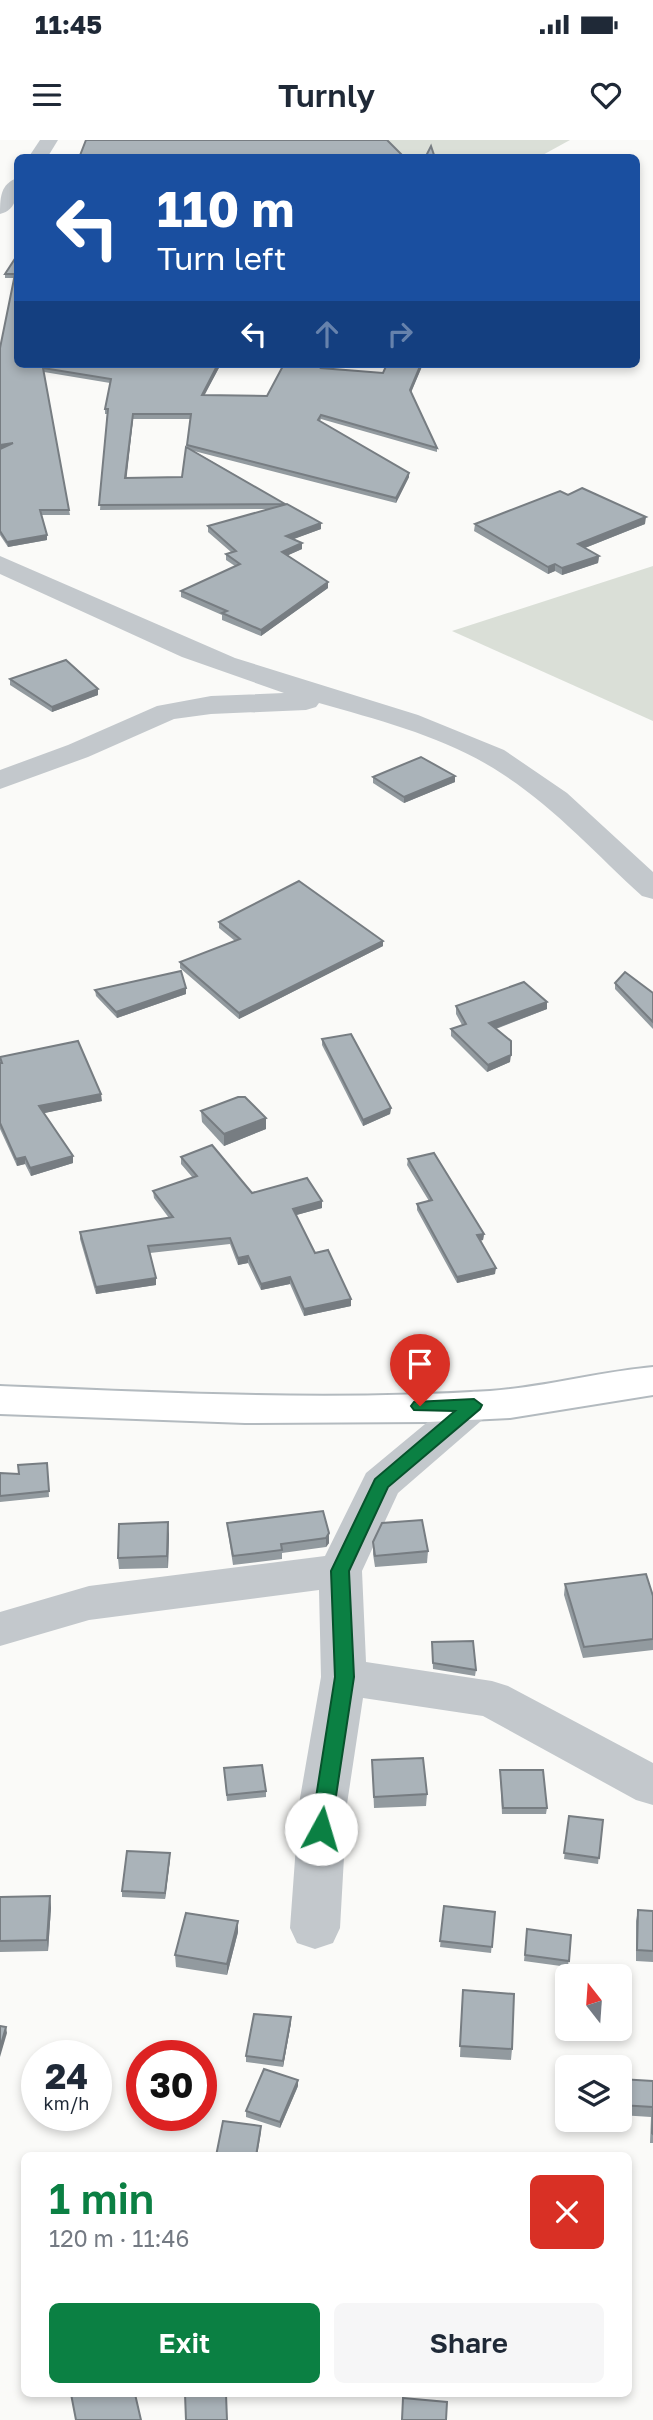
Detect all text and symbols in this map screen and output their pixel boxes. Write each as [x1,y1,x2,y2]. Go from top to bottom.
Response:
text: 11:45 [35,9,102,40]
icon: menu [28,76,66,114]
text: Turnly [278,76,375,114]
icon: heart [587,76,625,114]
text: 110 m [157,179,294,238]
icon: left [42,182,133,273]
text: Turn left [157,239,286,277]
icon: left [235,315,273,353]
icon: ahead [308,315,346,353]
icon: right [381,315,419,353]
pin [390,1334,450,1406]
icon: arrive [401,1345,439,1383]
position arrow [284,1792,358,1866]
north arrow [555,1964,632,2040]
map controls [555,1964,632,2132]
speed limit sign: 30 [126,2040,217,2131]
text: 24 [45,2055,88,2097]
button: layers [555,2055,632,2132]
text: km/h [44,2092,89,2114]
text: 1 min [49,2173,154,2223]
button: close [530,2175,604,2249]
text: 120 m · 11:46 [49,2224,189,2252]
button: Exit [49,2303,320,2383]
button: Share [334,2303,604,2383]

